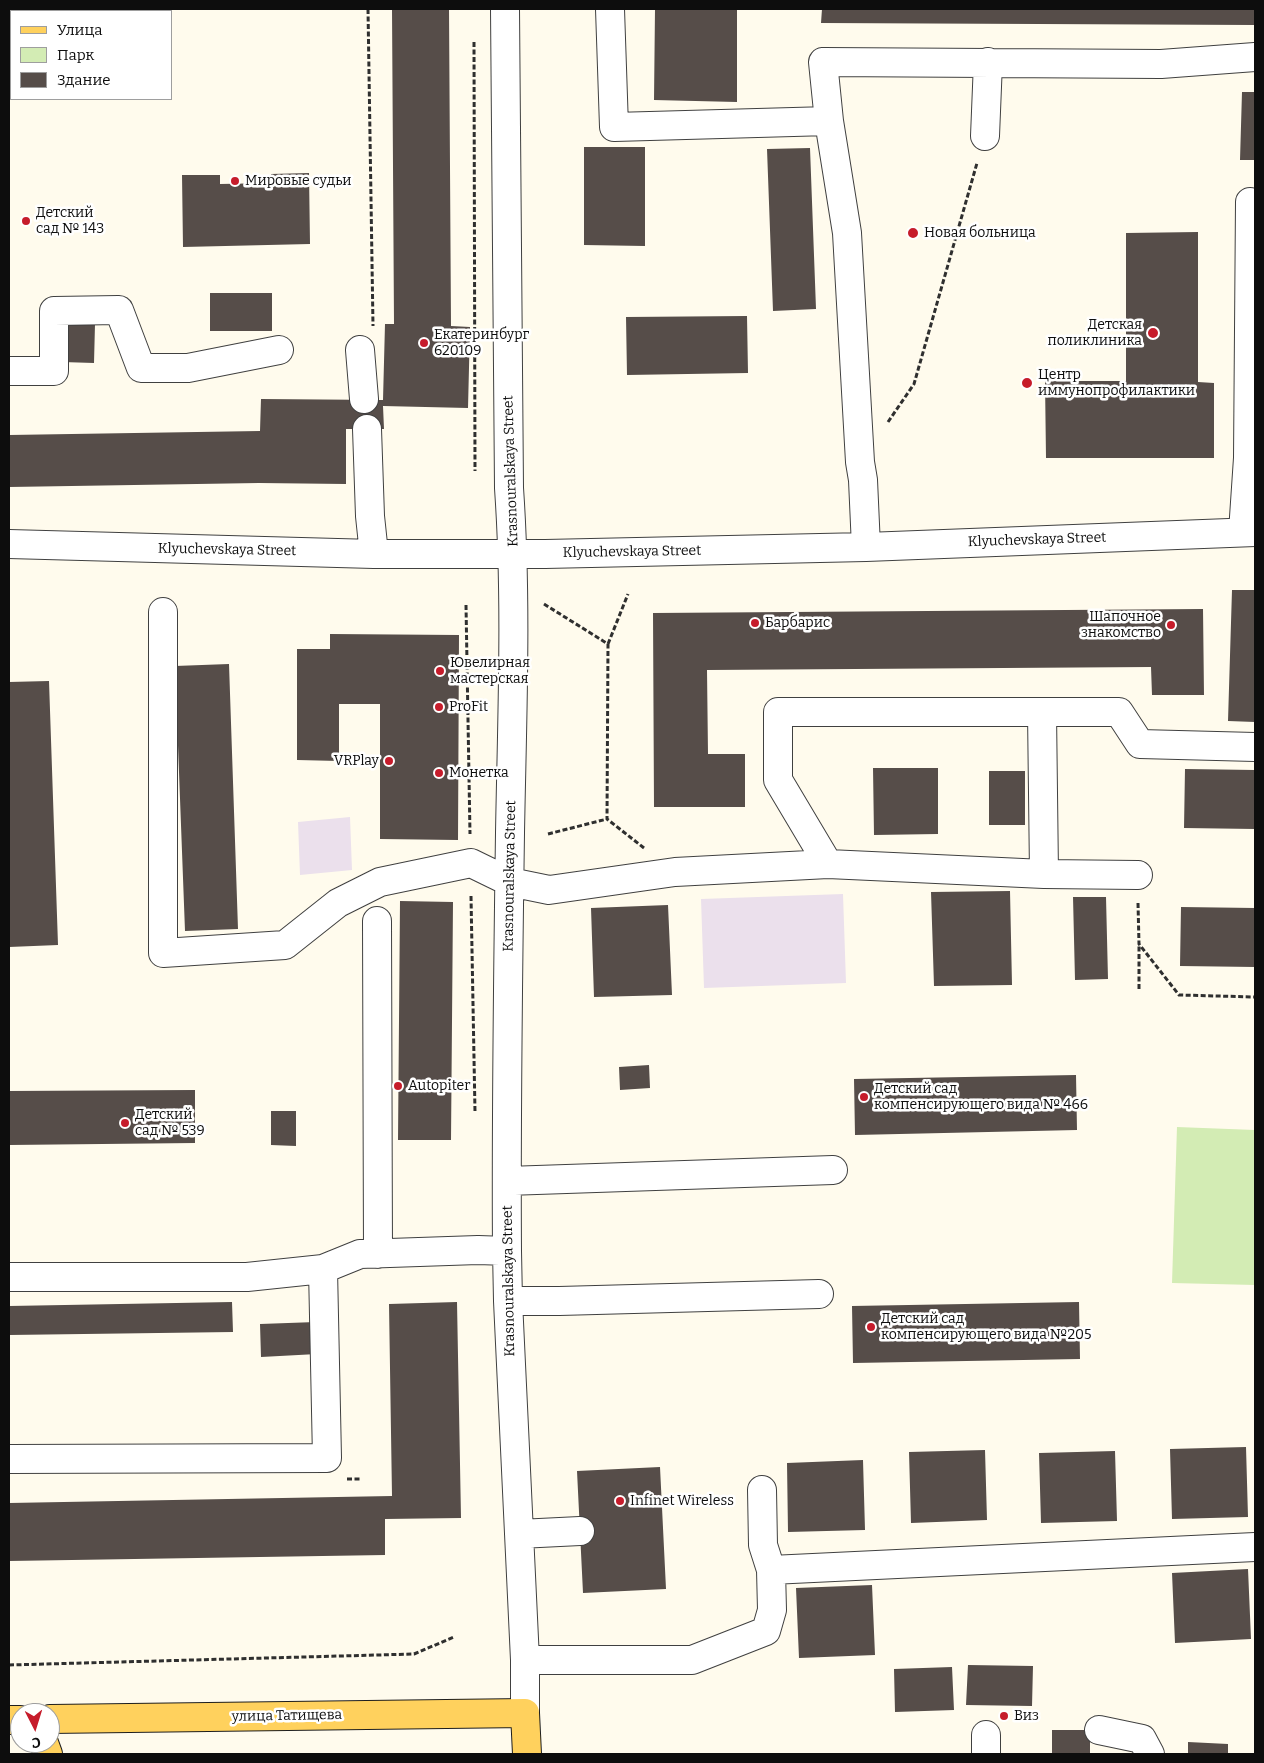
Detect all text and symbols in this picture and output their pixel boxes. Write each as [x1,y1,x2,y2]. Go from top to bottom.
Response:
legend [10,10,172,100]
text: Улица [57,21,103,39]
text: Парк [57,46,94,64]
text: Здание [57,71,111,89]
place label: Мировые судьи [245,173,351,189]
marker: Мировые судьи [229,175,241,187]
place label: Детский сад № 143 [36,205,104,238]
marker: Детский сад № 143 [20,215,32,227]
place label: Новая больница [924,225,1036,241]
marker: Новая больница [906,226,920,240]
place label: Детская поликлиника [1048,317,1142,350]
marker: Детская поликлиника [1146,326,1160,340]
place label: Екатеринбург 620109 [434,327,529,360]
marker: Екатеринбург 620109 [418,337,430,349]
place label: Центр иммунопрофилактики [1038,367,1195,400]
marker: Центр иммунопрофилактики [1020,376,1034,390]
street label: Krasnouralskaya Street [500,395,522,547]
street label: Klyuchevskaya Street [967,529,1107,551]
street label: Klyuchevskaya Street [158,540,296,560]
street label: Klyuchevskaya Street [563,542,701,562]
place label: Шапочное знакомство [1081,609,1161,642]
place label: Барбарис [765,615,830,631]
marker: Барбарис [749,617,761,629]
marker: Шапочное знакомство [1165,619,1177,631]
place label: Ювелирная мастерская [450,655,530,688]
marker: Ювелирная мастерская [434,665,446,677]
place label: ProFit [449,699,488,715]
marker: ProFit [433,701,445,713]
place label: VRPlay [334,753,379,769]
marker: VRPlay [383,755,395,767]
place label: Монетка [449,765,509,781]
marker: Монетка [433,767,445,779]
street label: Krasnouralskaya Street [500,800,520,952]
place label: Autopiter [408,1078,470,1094]
marker: Autopiter [392,1080,404,1092]
place label: Детский сад компенсирующего вида № 466 [874,1081,1088,1114]
marker: Детский сад компенсирующего вида № 466 [858,1091,870,1103]
place label: Детский сад № 539 [135,1107,205,1140]
marker: Детский сад № 539 [119,1117,131,1129]
street label: Krasnouralskaya Street [499,1205,519,1357]
place label: Детский сад компенсирующего вида №205 [881,1311,1091,1344]
marker: Детский сад компенсирующего вида №205 [865,1321,877,1333]
place label: Infinet Wireless [630,1493,734,1509]
marker: Infinet Wireless [614,1495,626,1507]
north arrow [10,1703,60,1753]
street label: улица Татищева [232,1707,342,1725]
place label: Виз [1014,1708,1039,1724]
marker: Виз [998,1710,1010,1722]
text: С [31,1734,41,1751]

